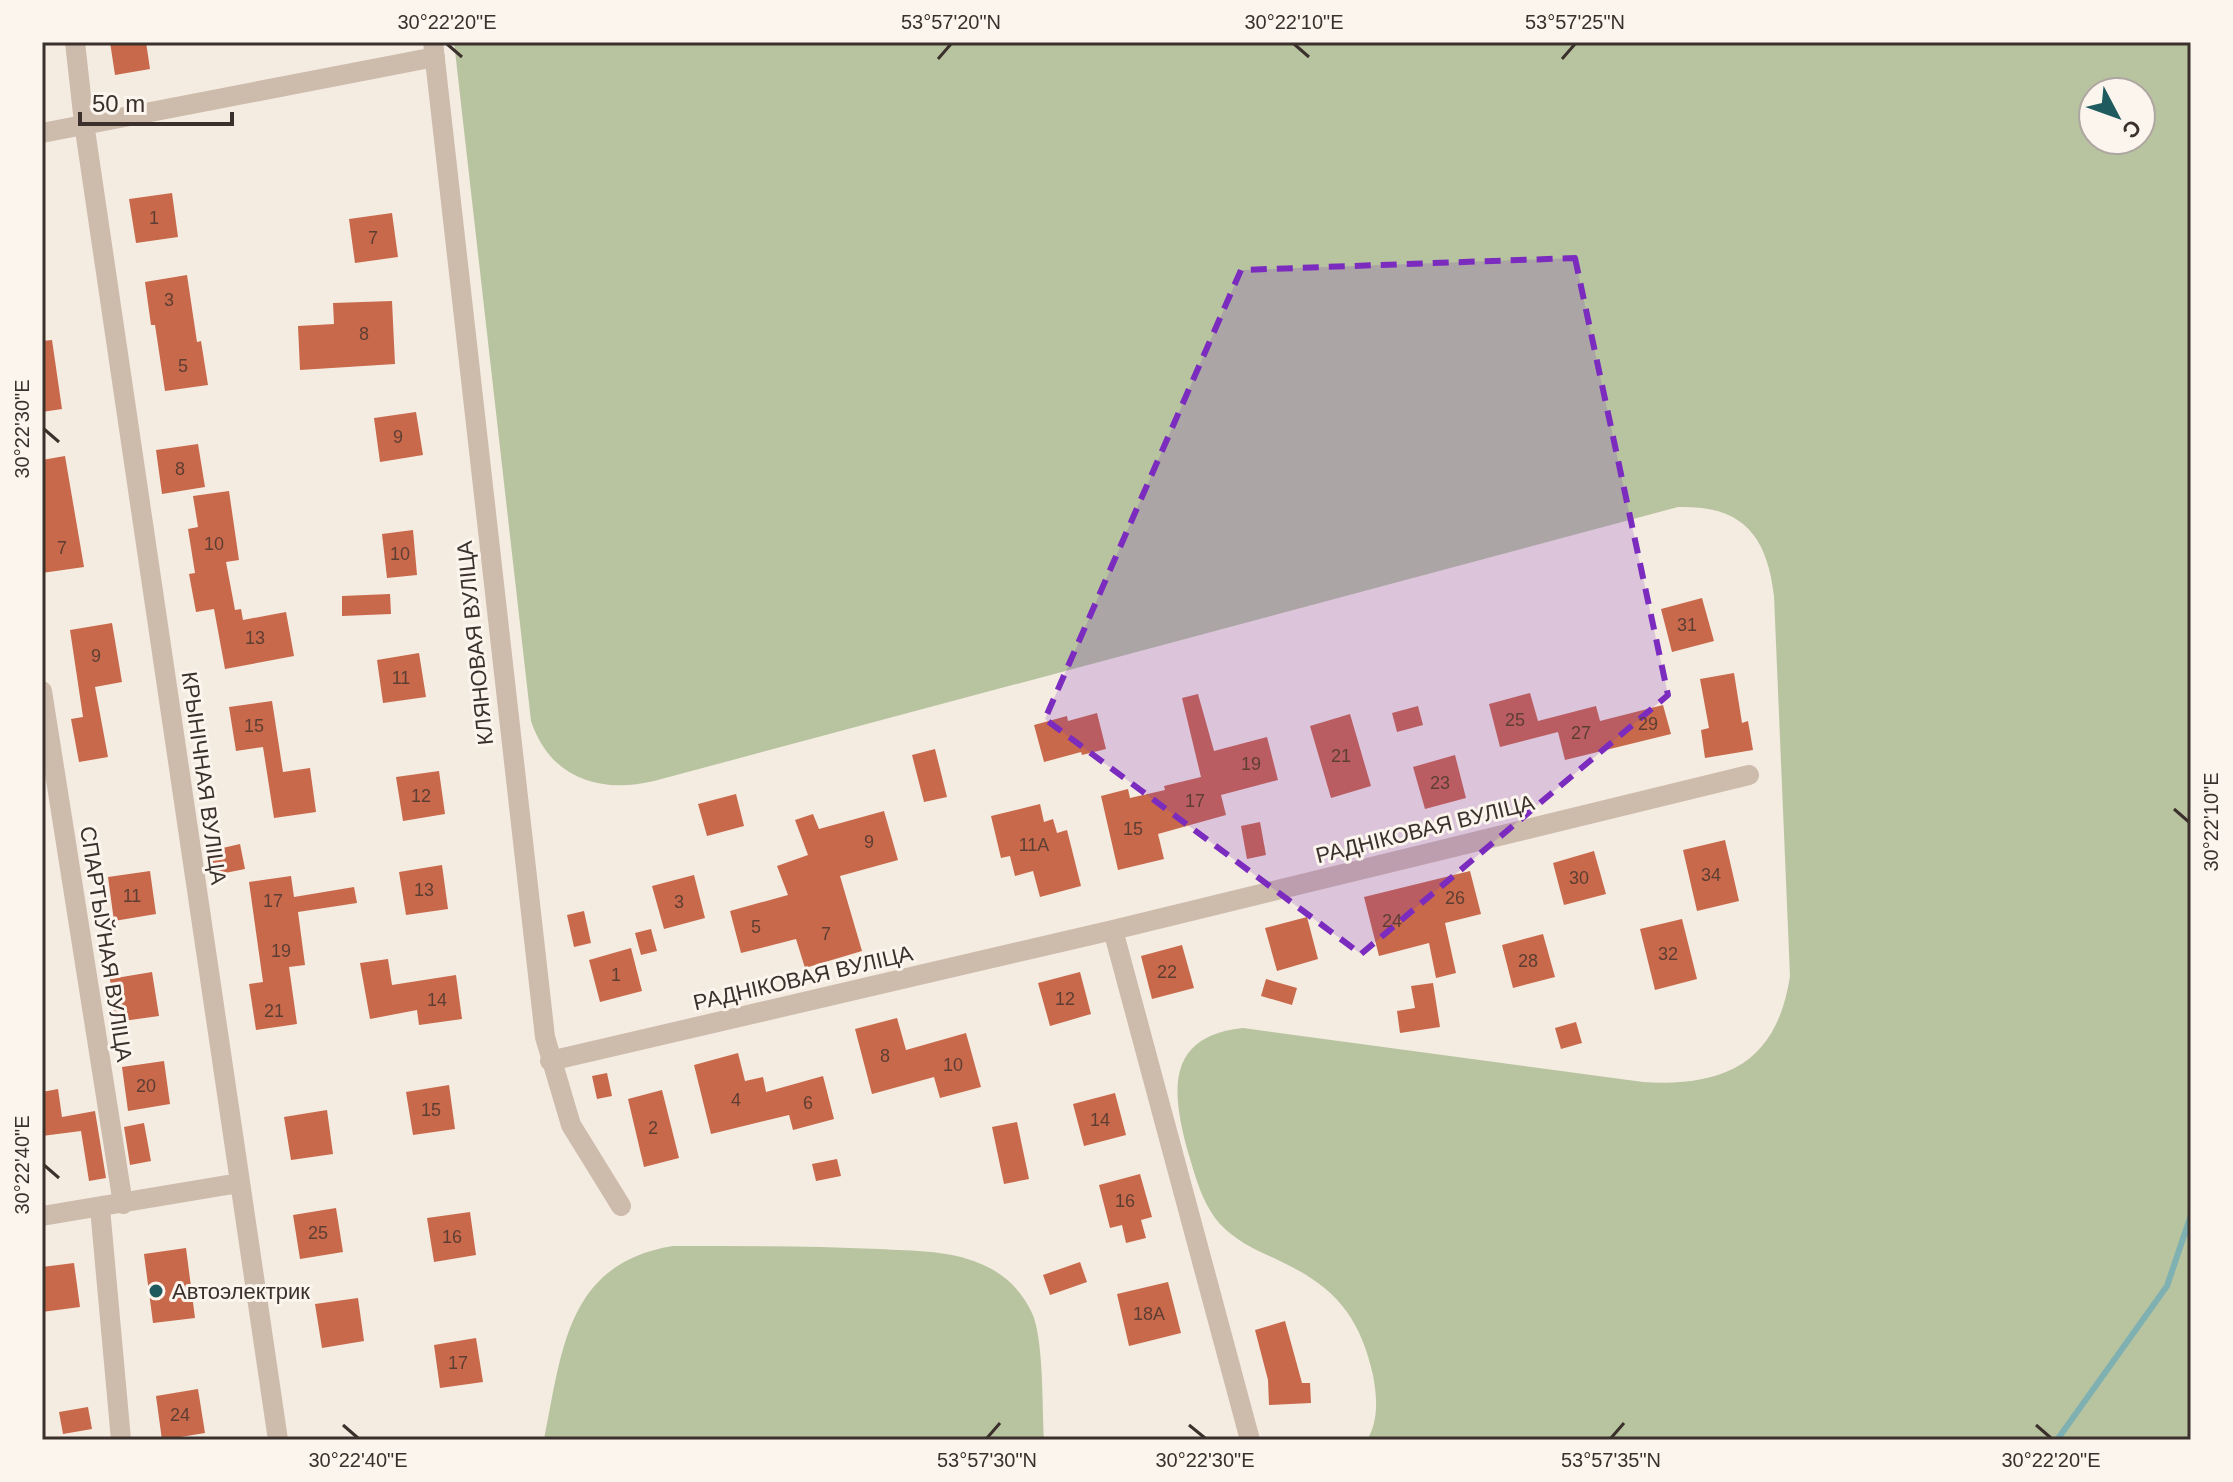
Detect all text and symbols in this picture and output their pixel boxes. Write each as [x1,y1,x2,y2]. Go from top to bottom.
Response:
text: 30°22'20"E [398,11,497,33]
text: 53°57'20"N [901,11,1001,33]
text: 30°22'10"E [1245,11,1344,33]
text: 53°57'25"N [1525,11,1625,33]
scale bar [80,76,232,126]
north arrow [2077,76,2157,156]
text: 50 m [92,90,145,117]
text: С [2117,115,2146,143]
house number: 1 [149,208,159,228]
house number: 7 [368,228,378,248]
house number: 3 [164,290,174,310]
house number: 8 [359,324,369,344]
house number: 5 [178,356,188,376]
text: 30°22'30"E [11,380,33,479]
house number: 9 [393,427,403,447]
house number: 8 [175,459,185,479]
house number: 10 [204,534,224,554]
house number: 7 [57,538,67,558]
street label: КЛЯНОВАЯ ВУЛІЦА [452,539,498,746]
house number: 10 [390,544,410,564]
house number: 31 [1677,615,1697,635]
house number: 13 [245,628,265,648]
house number: 9 [91,646,101,666]
house number: 11 [392,668,410,688]
street label: КРЫНІЧНАЯ ВУЛІЦА [177,670,231,886]
house number: 25 [1505,710,1525,730]
house number: 29 [1638,714,1658,734]
house number: 15 [244,716,264,736]
house number: 27 [1571,723,1591,743]
house number: 21 [1331,746,1351,766]
house number: 19 [1241,754,1261,774]
house number: 23 [1430,773,1450,793]
text: 30°22'10"E [2200,773,2222,872]
house number: 12 [411,786,431,806]
street label: РАДНІКОВАЯ ВУЛІЦА [1313,790,1537,868]
house number: 17 [1185,791,1205,811]
house number: 15 [1123,819,1143,839]
street label: СПАРТЫЎНАЯ ВУЛІЦА [75,824,138,1064]
house number: 9 [864,832,874,852]
house number: 11А [1019,835,1049,855]
house number: 34 [1701,865,1721,885]
house number: 30 [1569,868,1589,888]
house number: 13 [414,880,434,900]
house number: 11 [123,886,141,906]
house number: 26 [1445,888,1465,908]
house number: 17 [263,891,283,911]
house number: 3 [674,892,684,912]
house number: 24 [1382,911,1402,931]
house number: 5 [751,917,761,937]
house number: 7 [821,924,831,944]
street label: РАДНІКОВАЯ ВУЛІЦА [691,940,915,1015]
house number: 19 [271,941,291,961]
house number: 32 [1658,944,1678,964]
house number: 28 [1518,951,1538,971]
house number: 22 [1157,962,1177,982]
house number: 1 [611,965,621,985]
house number: 12 [1055,989,1075,1009]
house number: 14 [427,990,447,1010]
house number: 21 [264,1001,284,1021]
house number: 8 [880,1046,890,1066]
house number: 10 [943,1055,963,1075]
house number: 20 [136,1076,156,1096]
house number: 4 [731,1090,741,1110]
house number: 6 [803,1093,813,1113]
house number: 15 [421,1100,441,1120]
house number: 14 [1090,1110,1110,1130]
text: 30°22'40"E [11,1116,33,1215]
house number: 2 [648,1118,658,1138]
house number: 16 [1115,1191,1135,1211]
house number: 25 [308,1223,328,1243]
house number: 16 [442,1227,462,1247]
place label: Автоэлектрик [172,1279,310,1304]
marker: Автоэлектрик [147,1282,165,1300]
house number: 18А [1133,1304,1165,1324]
house number: 17 [448,1353,468,1373]
house number: 24 [170,1405,190,1425]
text: 30°22'40"E [309,1449,408,1471]
text: 53°57'30"N [937,1449,1037,1471]
text: 30°22'30"E [1156,1449,1255,1471]
text: 53°57'35"N [1561,1449,1661,1471]
text: 30°22'20"E [2002,1449,2101,1471]

